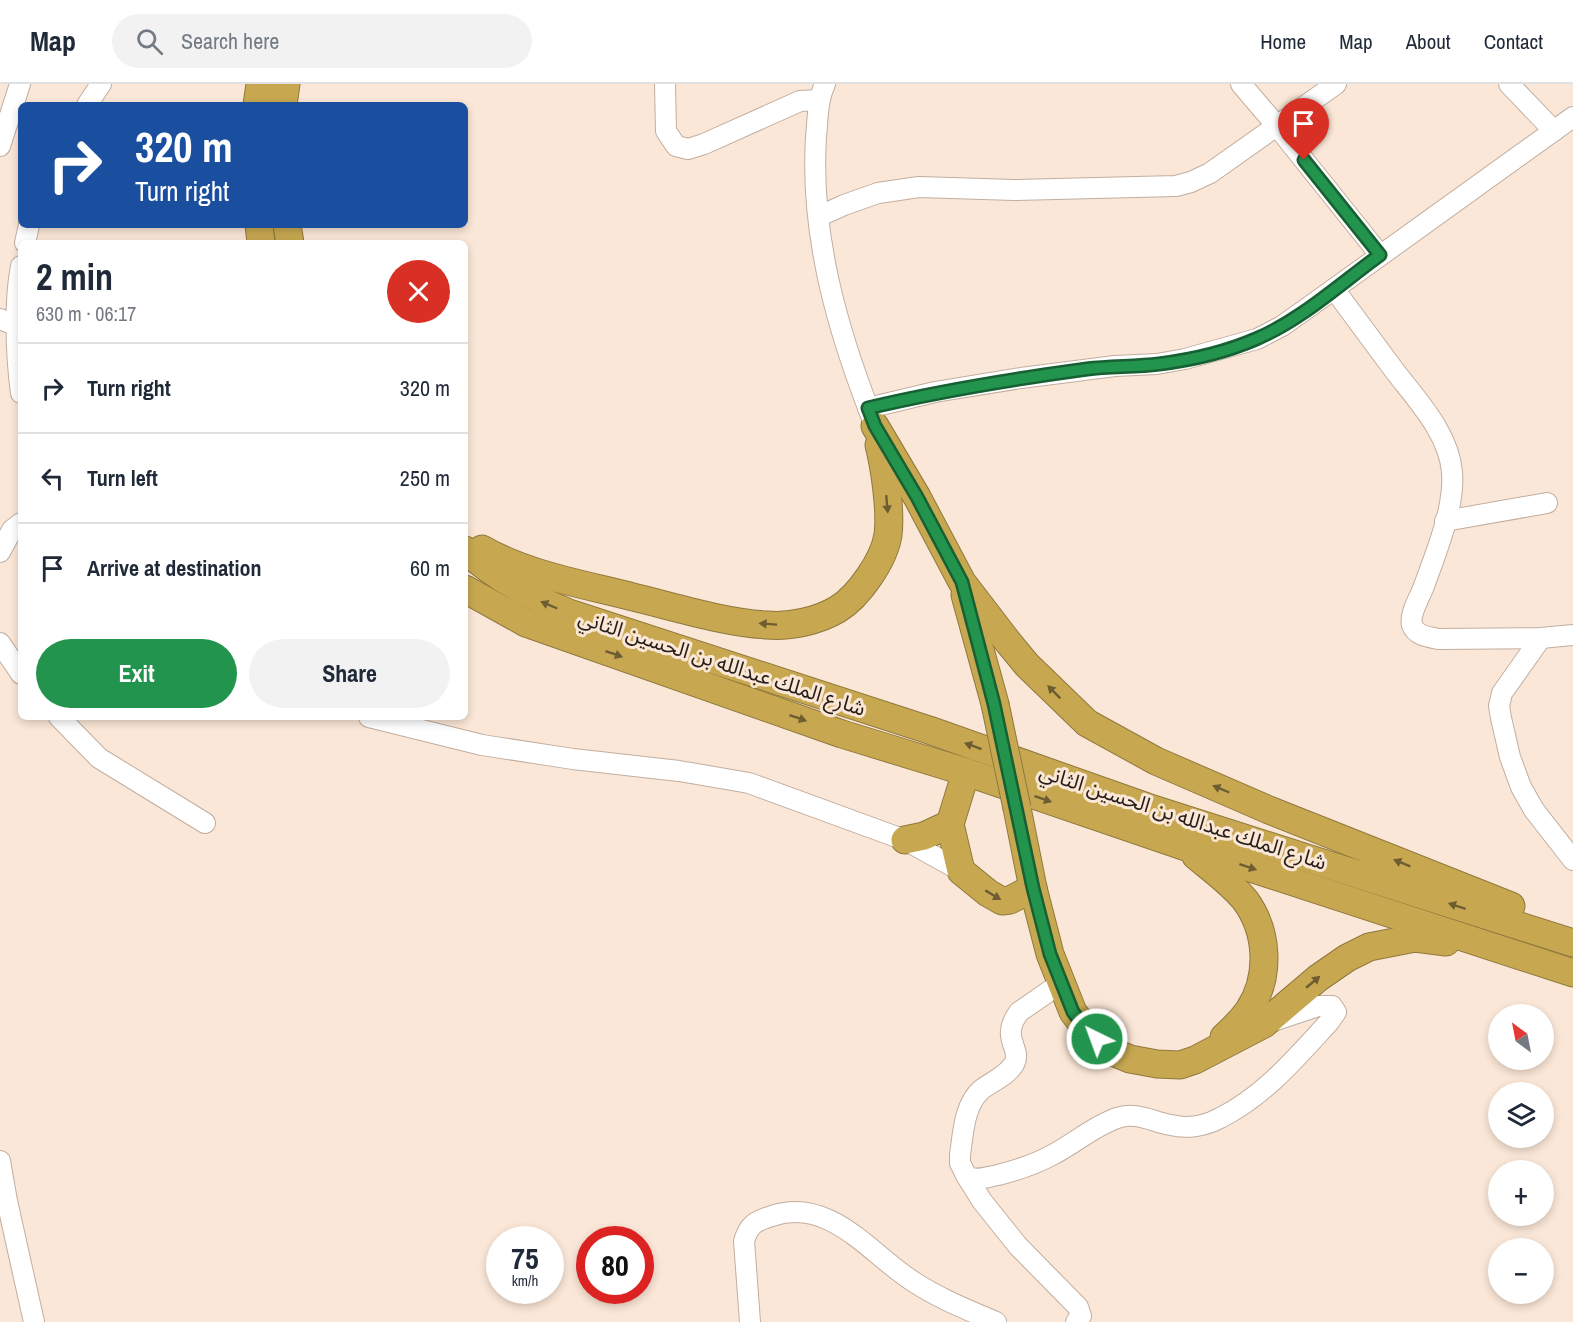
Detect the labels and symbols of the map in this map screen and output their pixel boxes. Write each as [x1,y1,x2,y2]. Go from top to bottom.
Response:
pin [1278,98,1329,160]
one-way arrow [882,495,892,514]
one-way arrow [540,600,558,609]
street label: شارع الملك عبدالله بن الحسين الثاني [574,602,869,725]
one-way arrow [758,620,777,629]
one-way arrow [605,649,623,659]
one-way arrow [1048,686,1062,700]
one-way arrow [789,714,807,724]
one-way arrow [964,740,982,750]
street label: شارع الملك عبدالله بن الحسين الثاني [1035,756,1330,879]
one-way arrow [1213,785,1230,794]
one-way arrow [1034,794,1052,804]
one-way arrow [1393,858,1411,867]
one-way arrow [1239,863,1257,872]
one-way arrow [985,890,1001,901]
one-way arrow [1448,901,1466,910]
one-way arrow [1305,976,1321,989]
north arrow [1488,1004,1554,1070]
position arrow [1065,1007,1129,1071]
speed limit sign: 80 [576,1226,654,1304]

